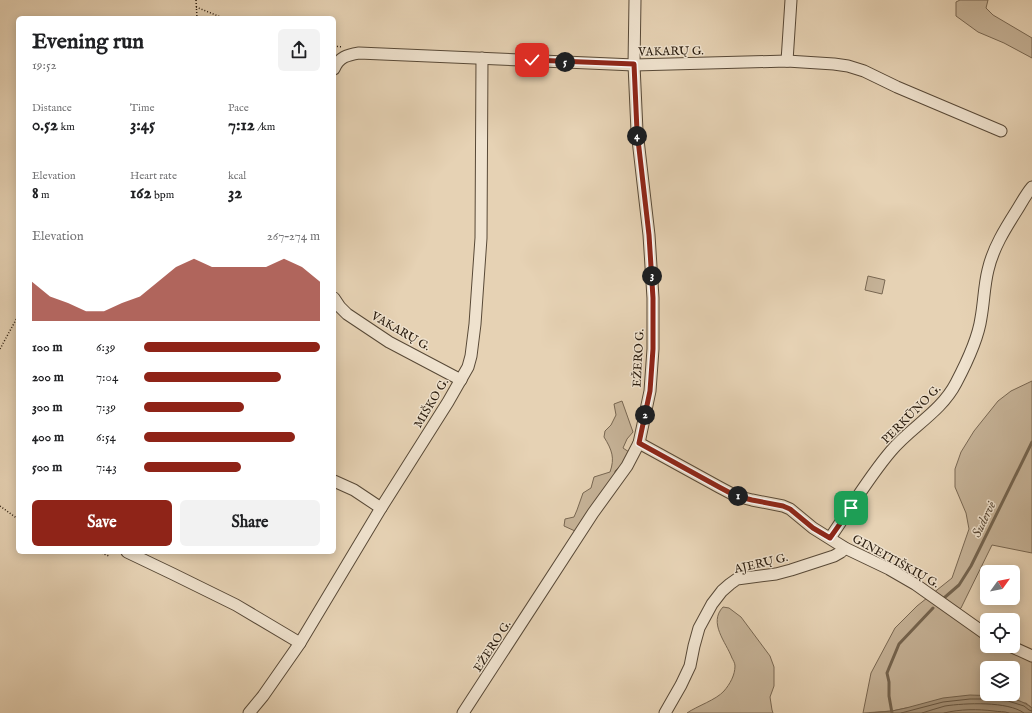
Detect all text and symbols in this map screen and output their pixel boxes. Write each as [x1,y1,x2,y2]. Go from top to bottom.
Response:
text: Evening run [32,28,144,56]
button: share [278,29,320,71]
pin [515,43,549,77]
street label: VAKARŲ G. [637,43,704,60]
icon: check [521,49,543,71]
pin: 5 [555,52,575,72]
text: 5 [563,55,567,69]
text: 19:52 [32,57,57,74]
text: Distance [32,101,72,115]
text: Time [130,101,154,115]
text: Pace [228,101,249,115]
text: 0.52 [32,115,58,136]
text: 3:45 [130,115,155,136]
text: 7:12 [228,115,255,136]
text: km [58,120,75,134]
text: /km [255,120,275,134]
pin: 4 [627,126,647,146]
text: 4 [634,129,640,143]
text: Elevation [32,169,76,183]
text: Heart rate [130,169,177,183]
text: kcal [228,169,246,183]
text: 8 [32,183,39,204]
text: 162 [130,183,151,204]
text: 32 [228,183,242,204]
text: m [39,188,50,202]
text: bpm [151,188,174,202]
text: Elevation [32,228,84,245]
text: 267–274 m [267,228,320,245]
pin: 3 [642,266,662,286]
text: 3 [650,269,654,283]
street label: VAKARŲ G. [368,308,433,354]
street label: EŽERO G. [628,328,648,388]
text: 100 m [32,339,62,356]
text: 6:39 [96,339,115,356]
text: 200 m [32,369,64,386]
text: 7:04 [96,369,118,386]
street label: MIŠKO G. [410,375,452,431]
street label: PERKŪNO G. [879,382,944,447]
text: 300 m [32,399,63,416]
text: 7:39 [96,399,116,416]
pin: 2 [635,405,655,425]
text: 2 [642,408,648,422]
text: 400 m [32,429,64,446]
text: 6:54 [96,429,116,446]
text: 500 m [32,459,62,476]
text: 7:43 [96,459,117,476]
pin: 1 [728,486,748,506]
text: 1 [736,489,740,503]
pin [834,491,868,525]
icon: arrive [840,497,862,519]
water label: Sudervė [968,498,1001,540]
button: Save [32,500,172,546]
button: Share [180,500,320,546]
street label: GINEITIŠKIŲ G. [850,530,942,592]
street label: AJERŲ G. [732,550,790,578]
north arrow [980,565,1020,605]
map controls [980,565,1020,701]
button: locate [980,613,1020,653]
street label: EŽERO G. [469,617,515,675]
button: layers [980,661,1020,701]

